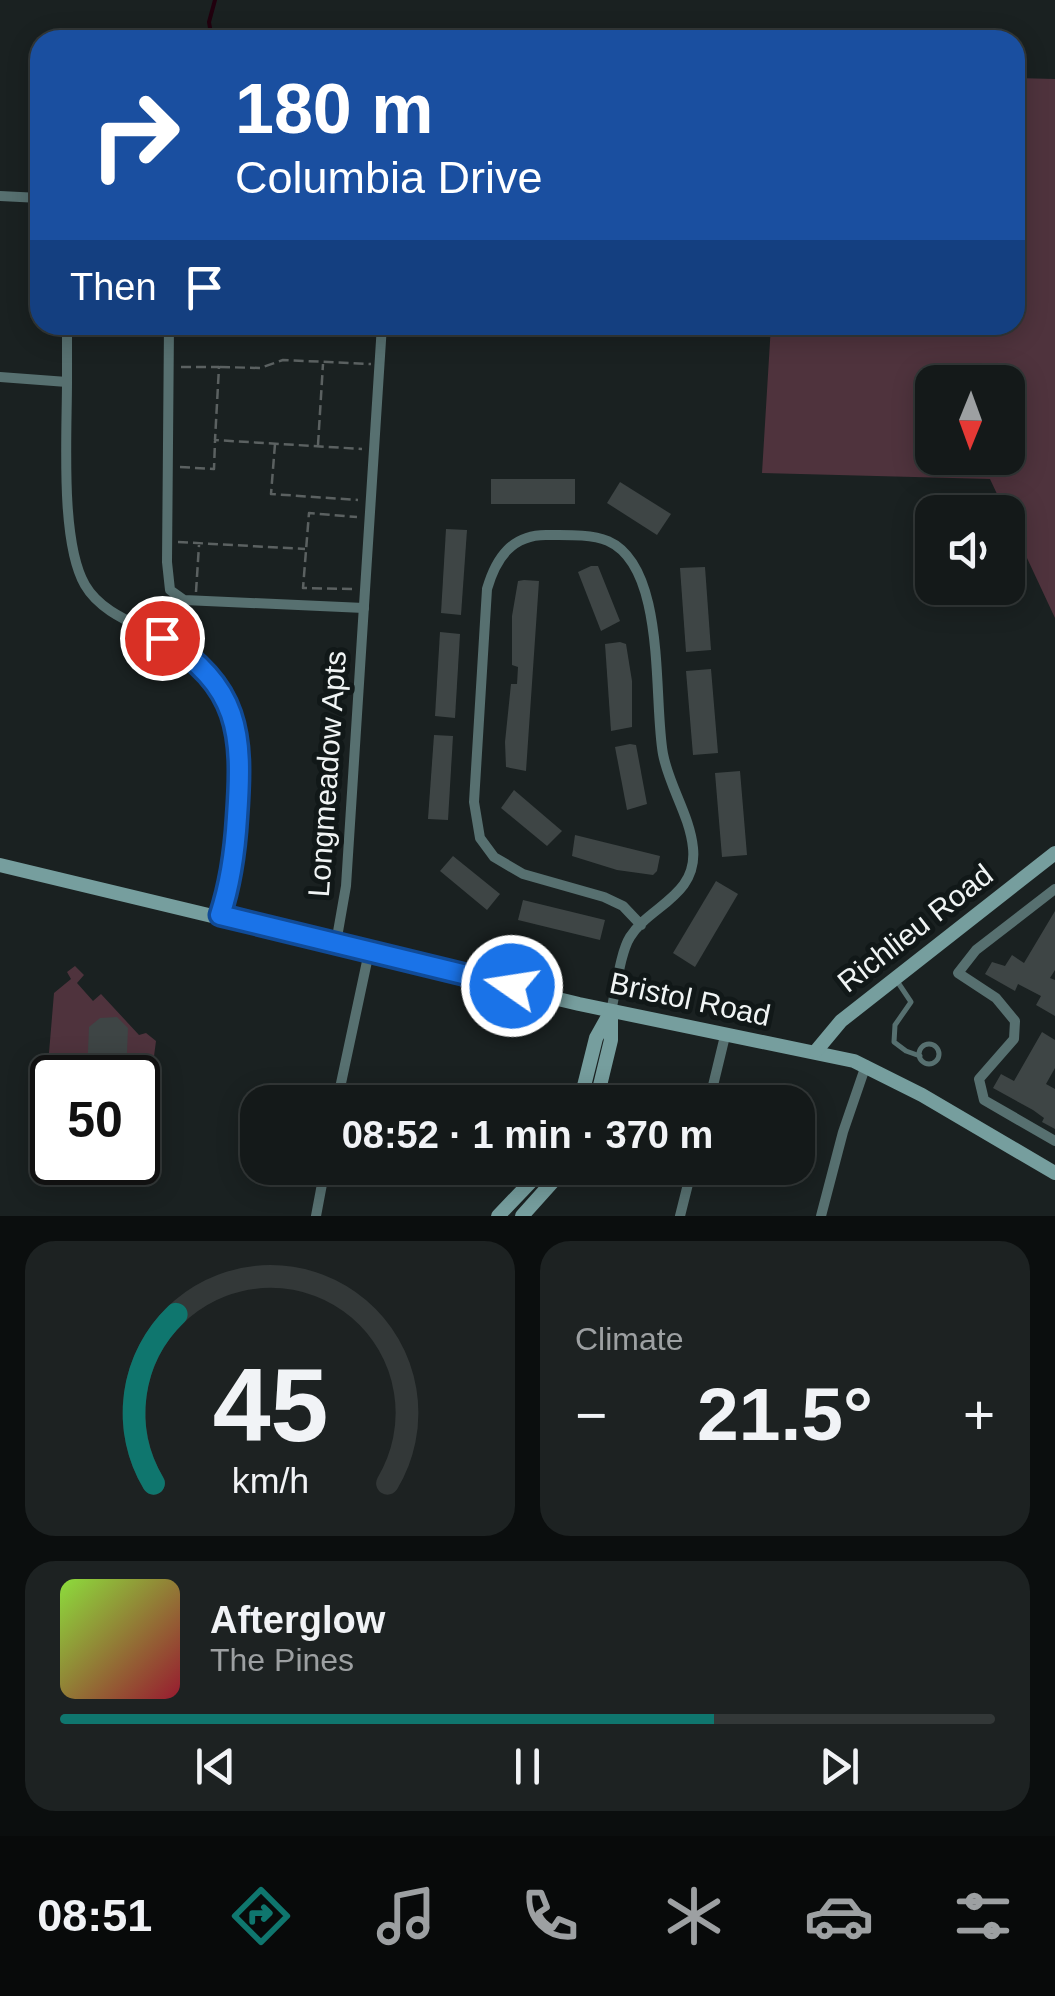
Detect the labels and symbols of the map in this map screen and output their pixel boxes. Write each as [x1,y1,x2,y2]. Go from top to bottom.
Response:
north arrow [915,365,1025,475]
pin [120,596,205,681]
street label: Longmeadow Apts [302,650,352,898]
street label: Richlieu Road [831,858,999,998]
position arrow [460,934,564,1038]
street label: Bristol Road [607,966,773,1032]
speed limit sign: 50 [30,1055,160,1185]

